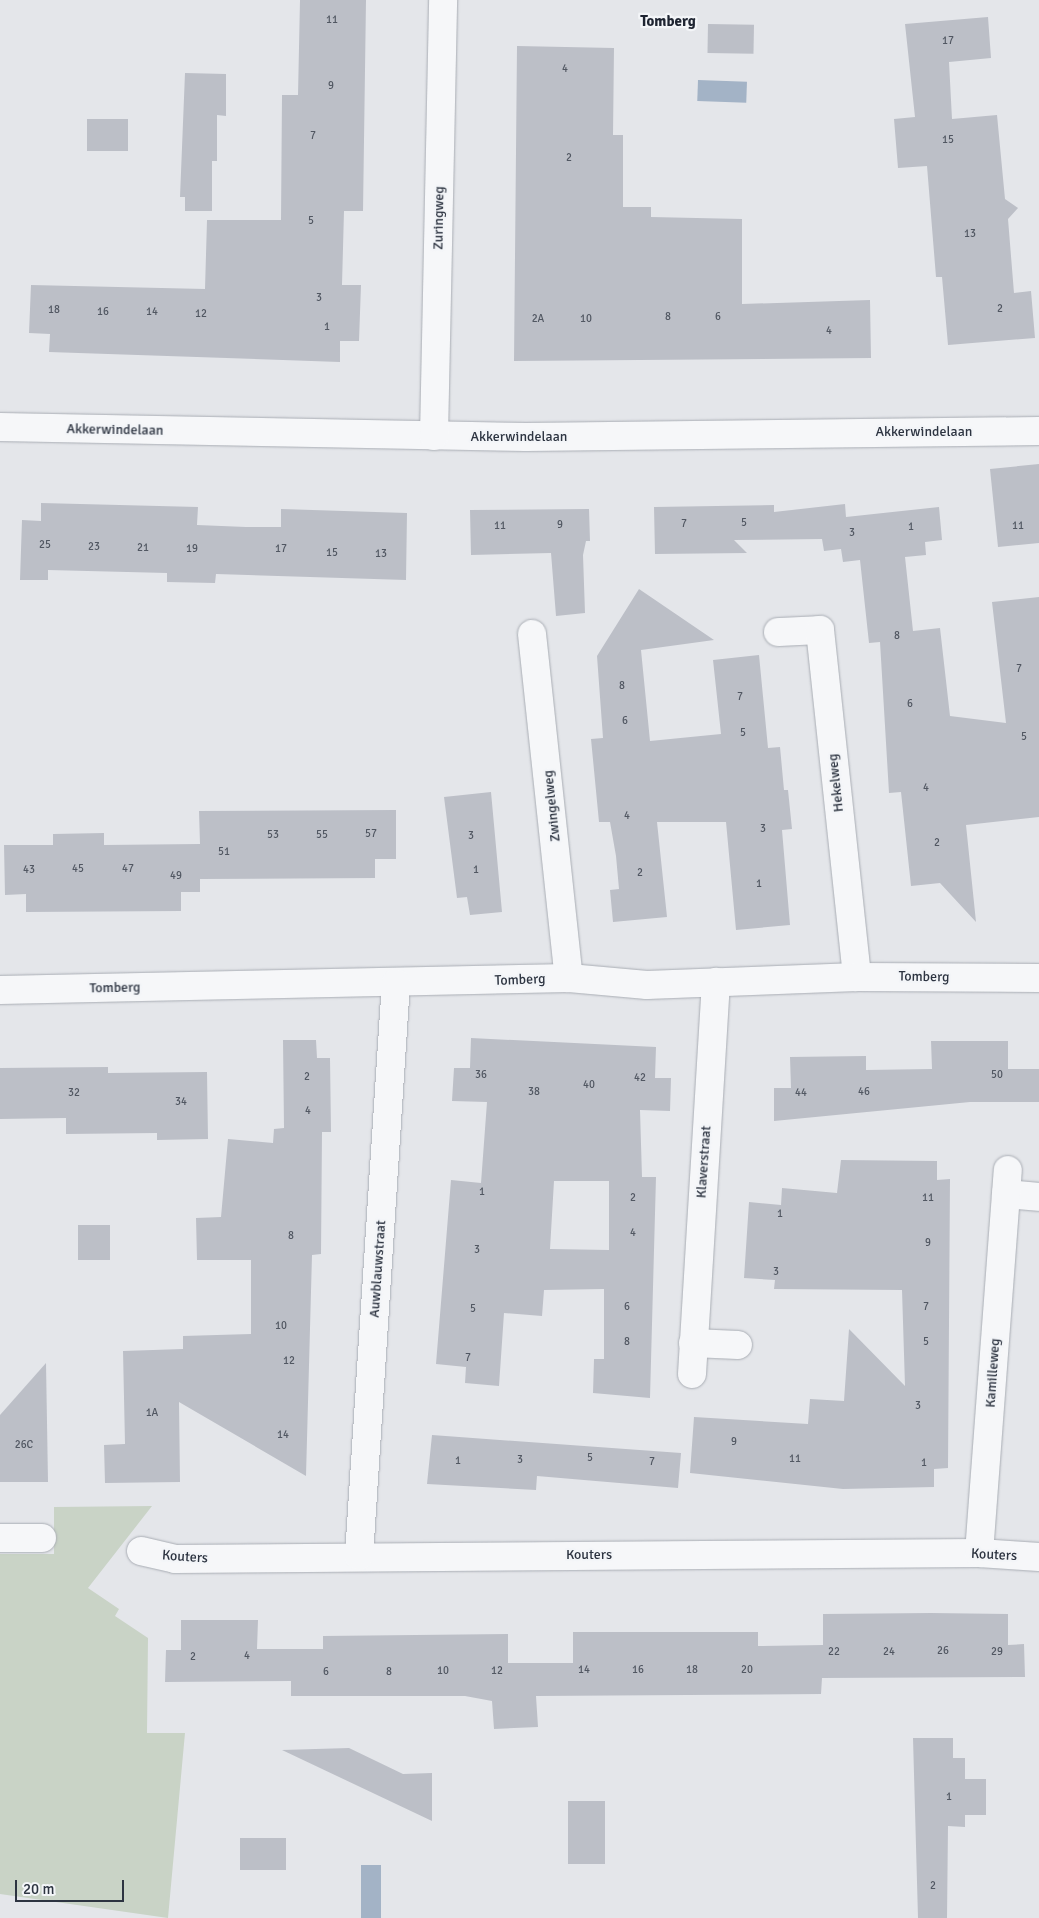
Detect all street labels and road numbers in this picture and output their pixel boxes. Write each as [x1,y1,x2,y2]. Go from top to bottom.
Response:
street label: Zuringweg [430,186,448,250]
street label: Akkerwindelaan [66,421,164,439]
street label: Akkerwindelaan [876,424,972,440]
street label: Akkerwindelaan [471,429,567,445]
street label: Hekelweg [825,753,847,813]
street label: Zwingelweg [540,769,564,843]
street label: Tomberg [898,968,950,986]
street label: Tomberg [494,971,546,989]
street label: Tomberg [89,979,141,997]
street label: Klaverstraat [693,1125,715,1199]
street label: Auwblauwstraat [366,1220,390,1318]
street label: Kamilleweg [982,1338,1004,1408]
street label: Kouters [971,1545,1017,1565]
street label: Kouters [161,1547,209,1567]
street label: Kouters [566,1547,612,1563]

